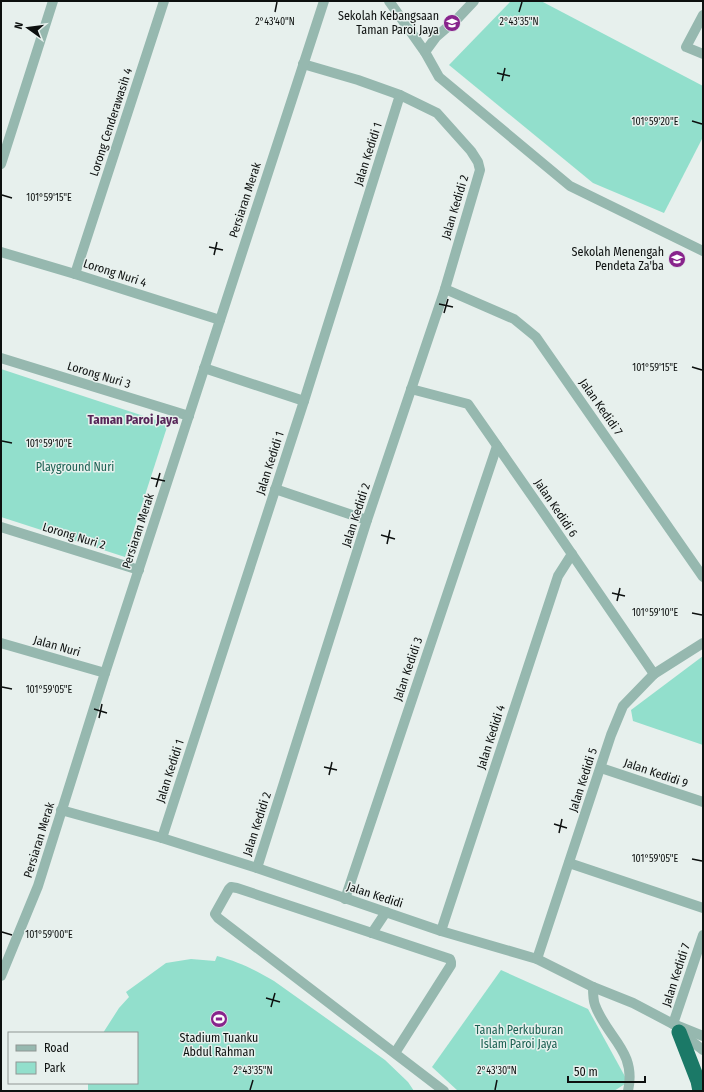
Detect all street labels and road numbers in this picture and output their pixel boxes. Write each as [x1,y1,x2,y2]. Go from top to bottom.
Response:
street label: Lorong Cenderawasih 4 [87,66,135,178]
street label: Jalan Kedidi 1 [351,121,385,187]
street label: Persiaran Merak [226,160,264,239]
street label: Jalan Kedidi 2 [439,173,471,241]
street label: Lorong Nuri 4 [82,256,149,290]
street label: Lorong Nuri 3 [66,359,132,391]
street label: Jalan Kedidi 7 [576,376,626,438]
street label: Jalan Kedidi 1 [253,430,287,496]
street label: Jalan Kedidi 6 [531,476,581,540]
street label: Jalan Kedidi 2 [339,481,373,549]
street label: Persiaran Merak [119,491,157,570]
street label: Lorong Nuri 2 [41,520,107,552]
street label: Jalan Nuri [32,633,82,659]
street label: Jalan Kedidi 3 [391,635,425,703]
street label: Jalan Kedidi 4 [474,703,508,771]
street label: Jalan Kedidi 1 [153,738,187,804]
street label: Jalan Kedidi 5 [566,746,600,814]
street label: Jalan Kedidi 9 [622,756,690,791]
street label: Jalan Kedidi 2 [240,790,274,858]
street label: Persiaran Merak [21,800,57,880]
street label: Jalan Kedidi [345,879,405,911]
street label: Jalan Kedidi 7 [659,941,693,1008]

